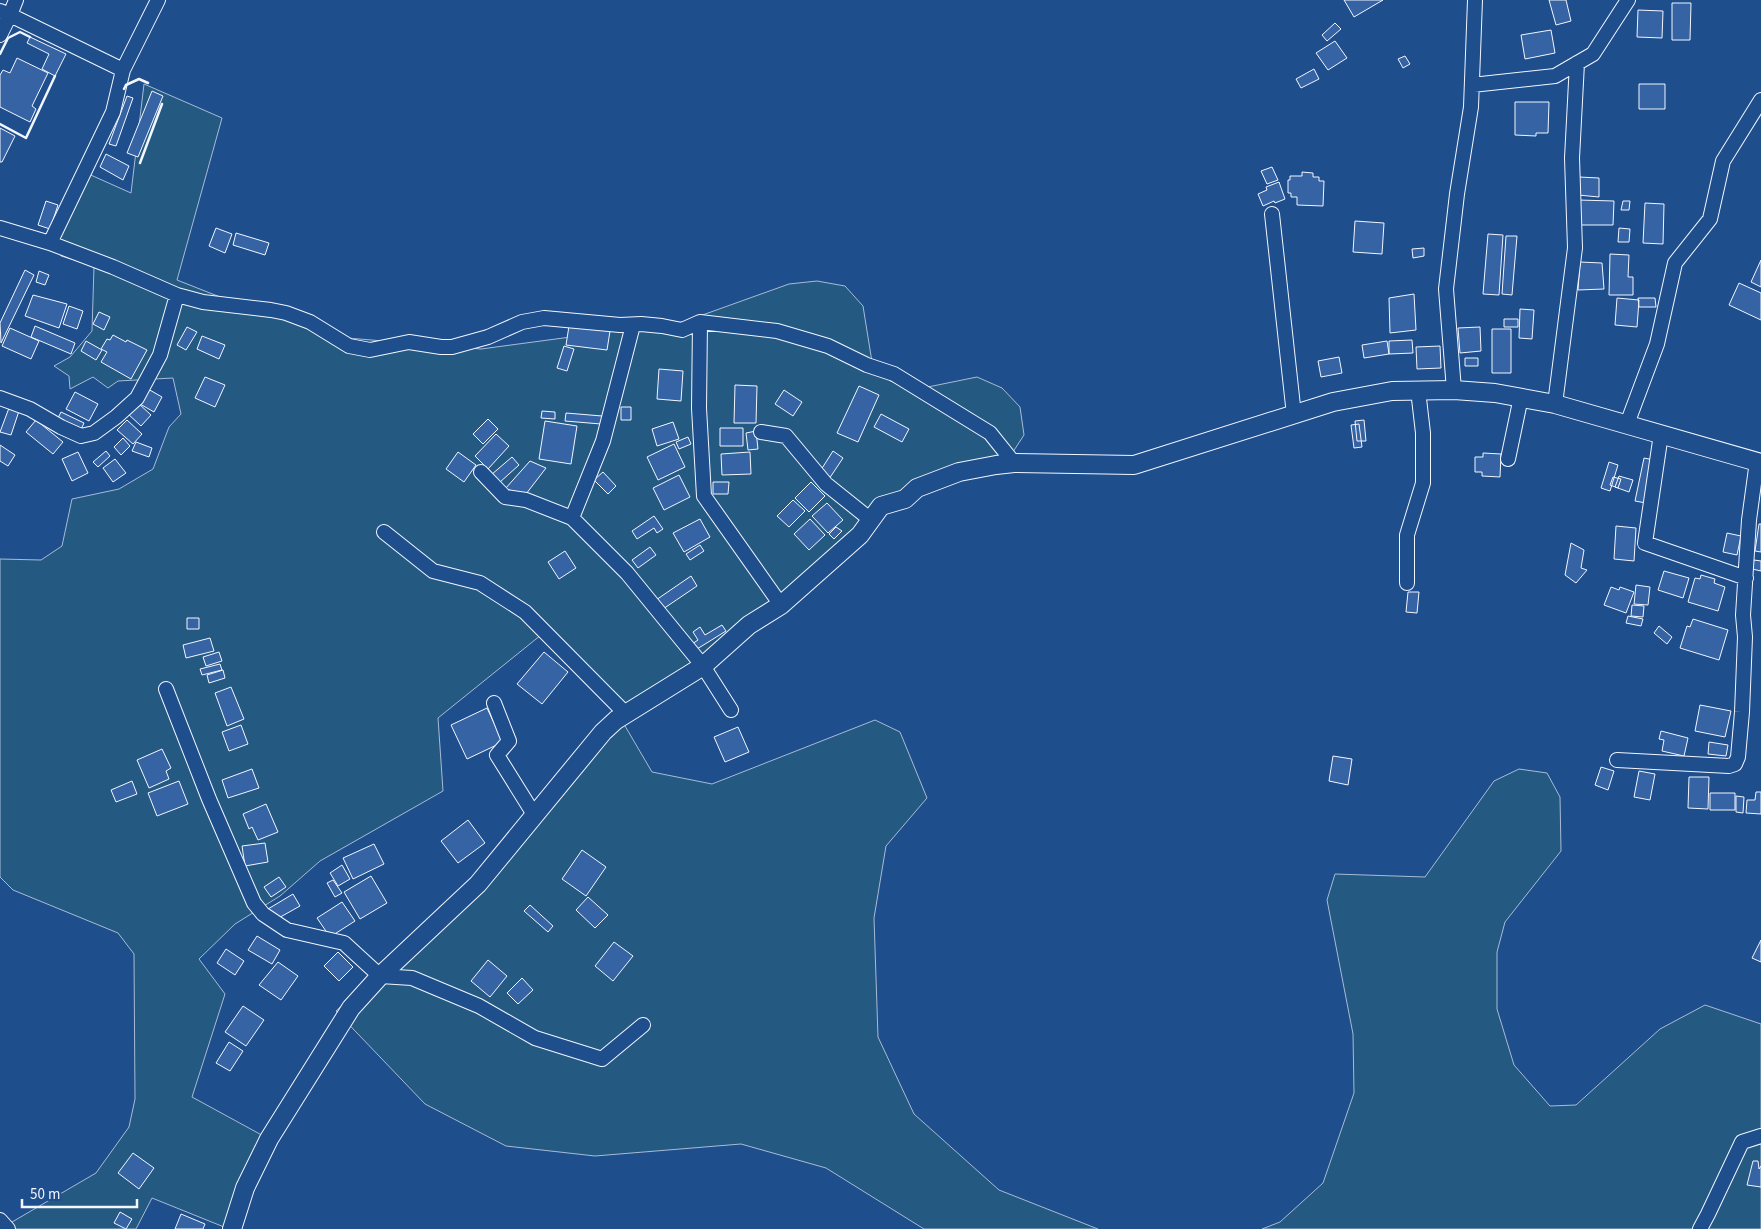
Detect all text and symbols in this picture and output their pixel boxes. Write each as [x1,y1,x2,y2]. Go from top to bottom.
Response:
scale bar [22,1176,138,1208]
text: 50 m [30,1184,60,1205]

